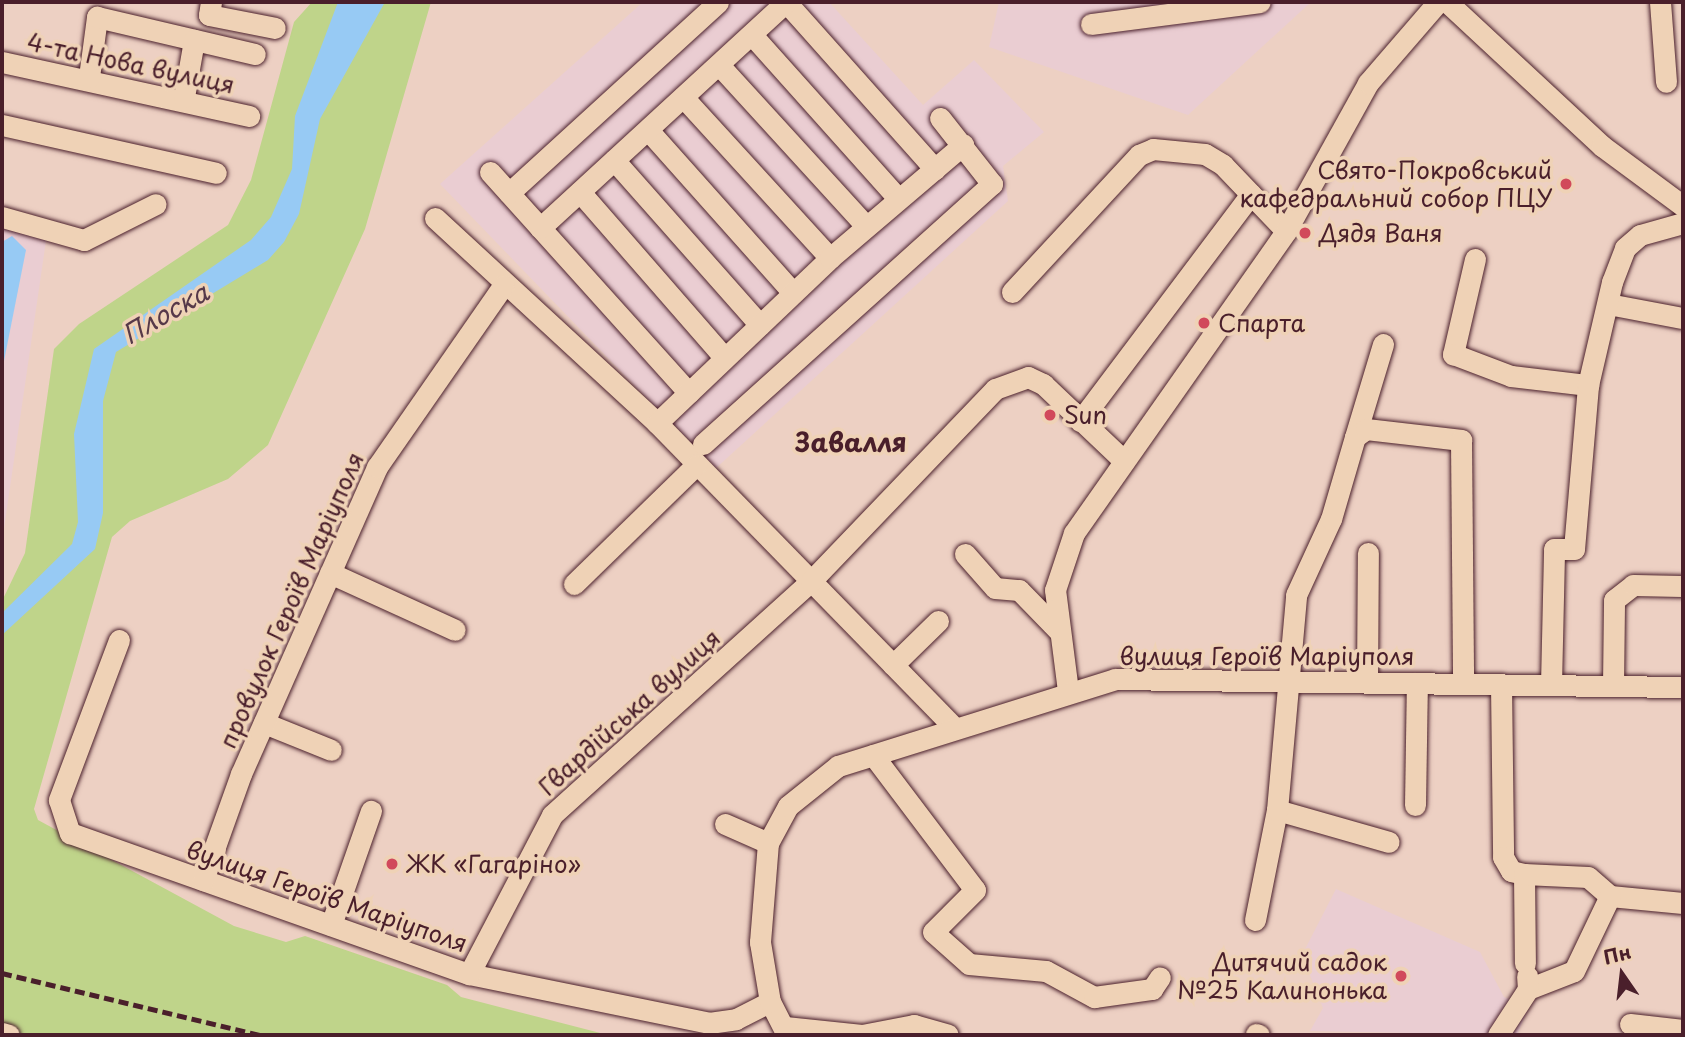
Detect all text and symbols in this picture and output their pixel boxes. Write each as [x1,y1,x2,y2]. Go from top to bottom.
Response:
street label: 4-та Нова вулиця [24,27,238,99]
place label: Свято-Покровський кафедральний собор ПЦУ [1238,156,1552,212]
marker: Свято-Покровський кафедральний собор ПЦУ [1558,176,1574,192]
place label: Дядя Ваня [1319,219,1444,247]
marker: Дядя Ваня [1297,225,1313,241]
water label: Плоска [116,276,214,350]
place label: Спарта [1218,309,1305,337]
marker: Спарта [1196,315,1212,331]
place label: Sun [1064,401,1107,429]
marker: Sun [1042,407,1058,423]
district label: Завалля [795,426,907,458]
street label: провулок Героїв Маріуполя [212,447,370,753]
street label: Гвардійська вулиця [532,623,726,801]
street label: вулиця Героїв Маріуполя [1119,642,1415,670]
street label: вулиця Героїв Маріуполя [183,834,471,958]
place label: ЖК «Гагаріно» [406,850,582,878]
marker: ЖК «Гагаріно» [384,856,400,872]
text: Пн [1600,937,1634,971]
north arrow [1587,939,1657,1009]
place label: Дитячий садок №25 Калинонька [1177,948,1387,1004]
marker: Дитячий садок №25 Калинонька [1393,968,1409,984]

